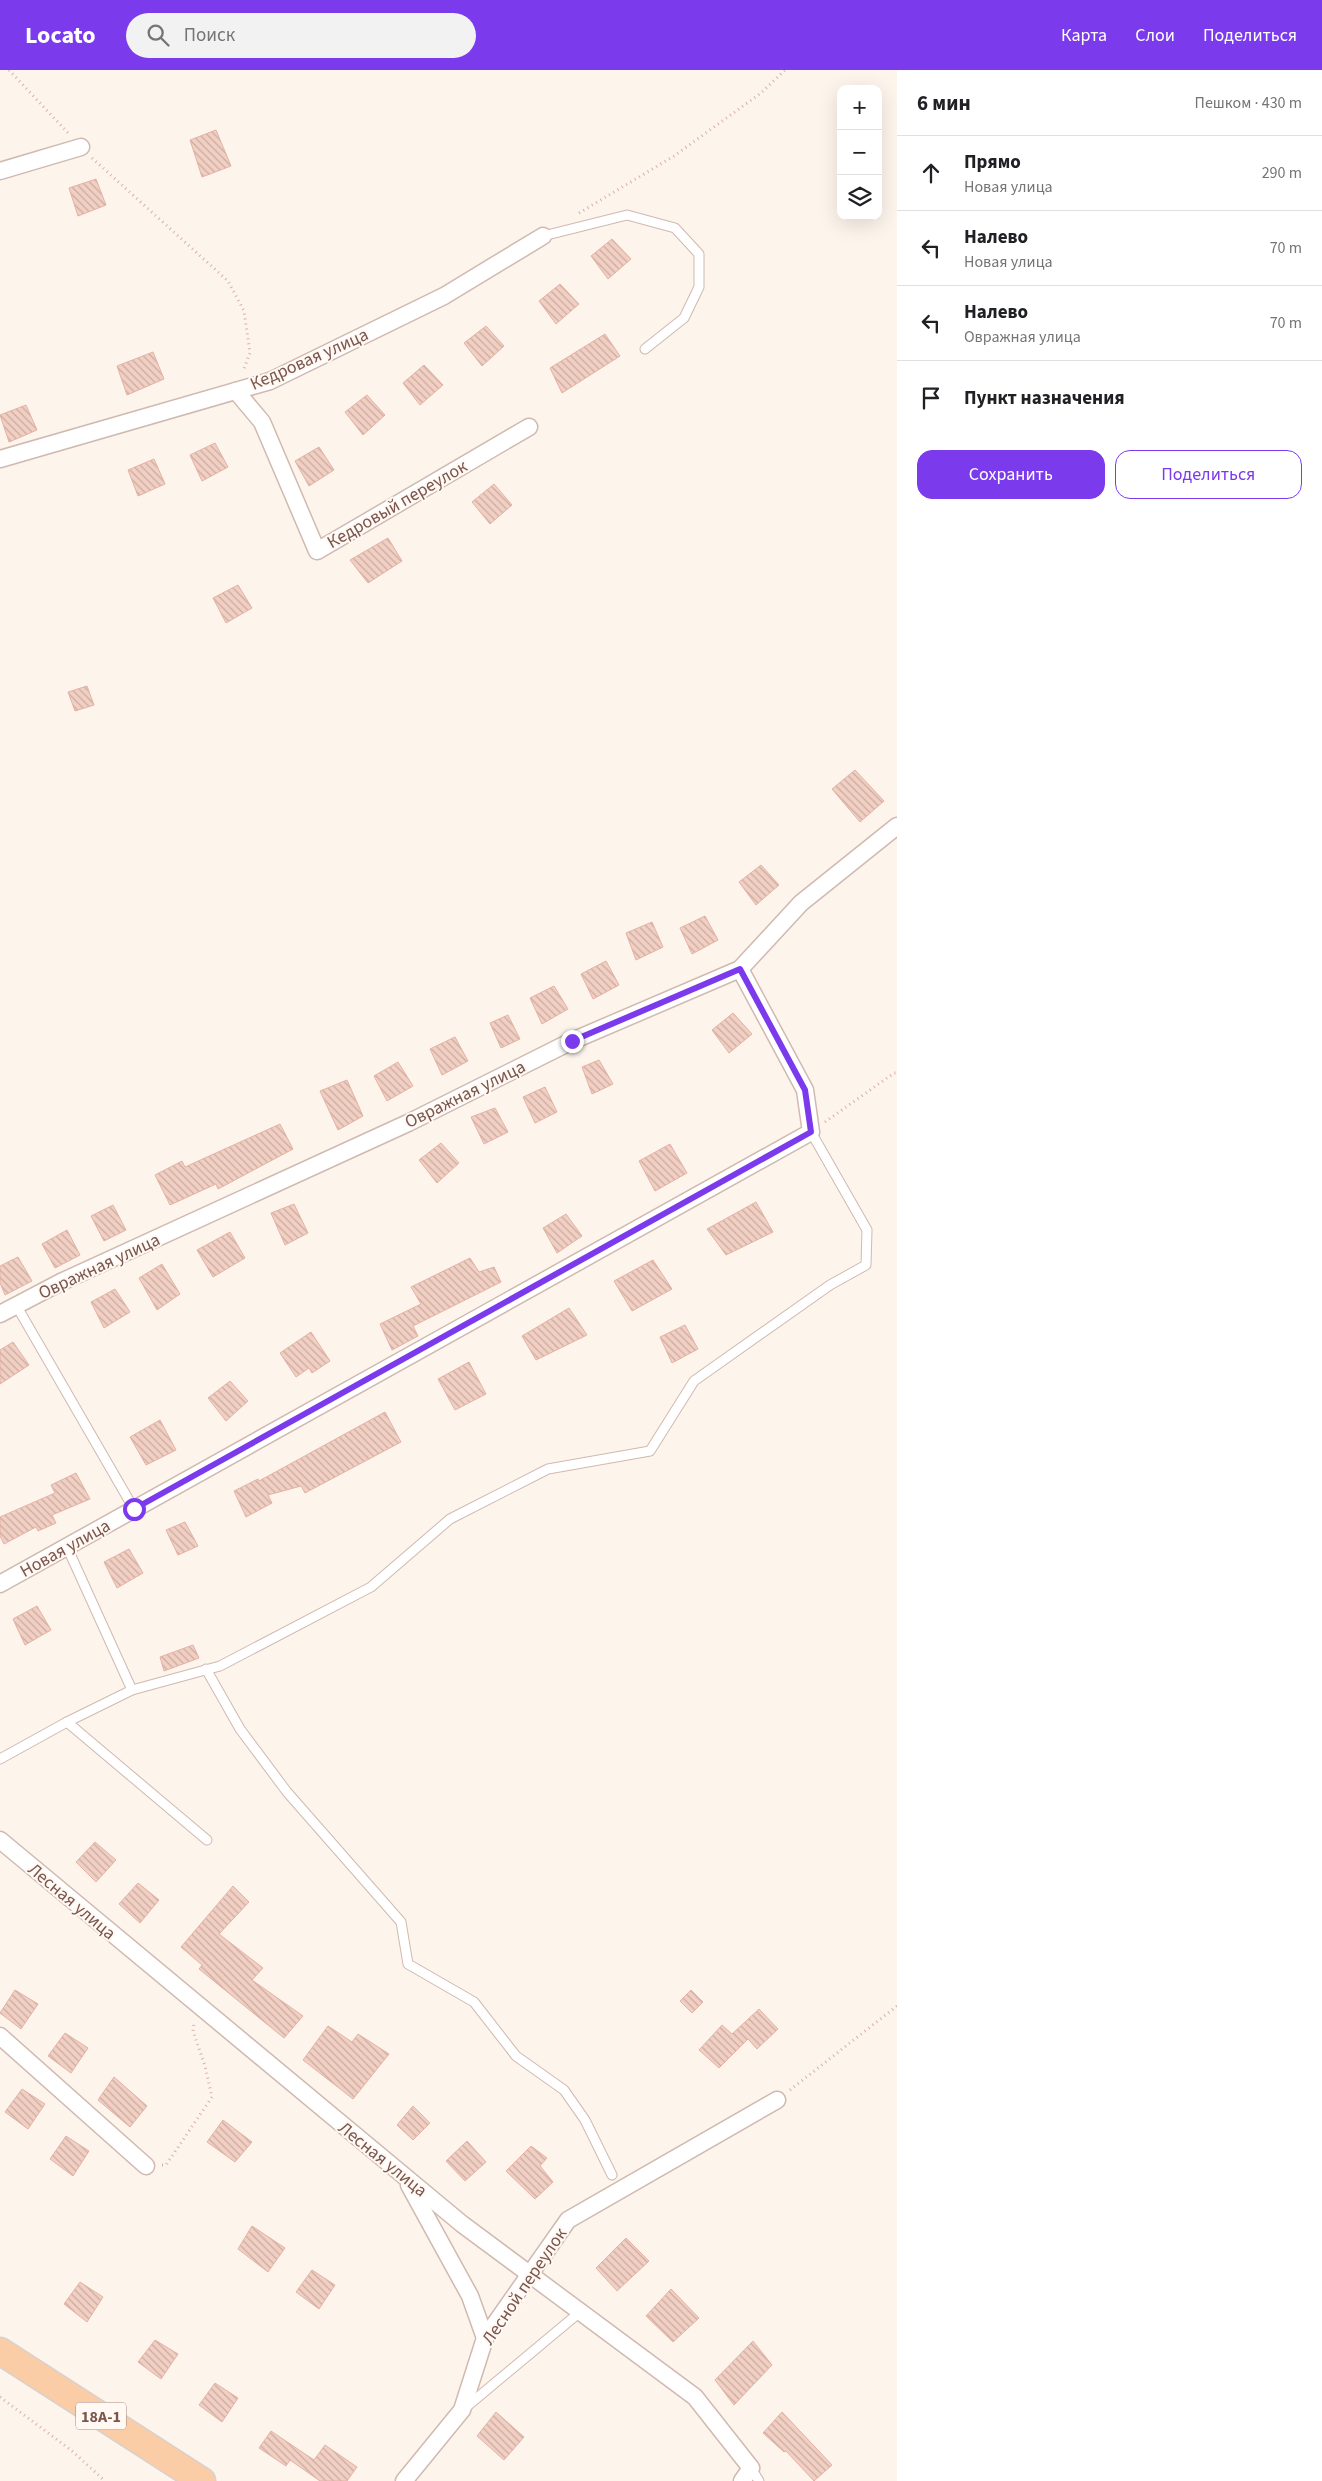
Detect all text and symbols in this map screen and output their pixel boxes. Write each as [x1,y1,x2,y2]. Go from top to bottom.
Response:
search box [126,13,476,58]
text: Locato [25,18,96,53]
icon: search [144,21,172,49]
text: Поиск [184,22,235,49]
text: Карта [1061,23,1107,48]
text: Слои [1135,23,1175,48]
text: Поделиться [1203,23,1297,48]
map controls [837,85,882,220]
button: + [837,85,882,130]
text: 6 мин [917,88,971,118]
text: Пешком · 430 m [1195,92,1302,114]
button: − [837,130,882,175]
text: Прямо [964,149,1021,176]
icon: ahead [917,159,945,187]
text: 290 m [1262,162,1302,184]
button: layers [837,175,882,220]
text: Новая улица [964,176,1053,198]
text: Налево [964,224,1028,251]
icon: left [917,234,945,262]
text: 70 m [1270,237,1302,259]
text: Новая улица [964,251,1053,273]
text: Налево [964,299,1028,326]
icon: left [917,309,945,337]
text: 70 m [1270,312,1302,334]
street label: Кедровая улица [246,322,372,397]
text: Овражная улица [964,326,1081,348]
icon: arrive [917,384,945,412]
text: Пункт назначения [964,385,1125,412]
button: Сохранить [917,450,1105,499]
button: Поделиться [1115,450,1302,499]
street label: Кедровый переулок [323,454,472,555]
route end [561,1030,584,1053]
street label: Овражная улица [401,1054,530,1135]
street label: Овражная улица [34,1227,164,1306]
route start [123,1498,146,1521]
street label: Новая улица [16,1513,115,1584]
street label: Лесная улица [22,1857,121,1946]
street label: Лесная улица [333,2116,432,2203]
street label: Лесной переулок [476,2223,573,2350]
road number: 18А-1 [76,2402,126,2430]

